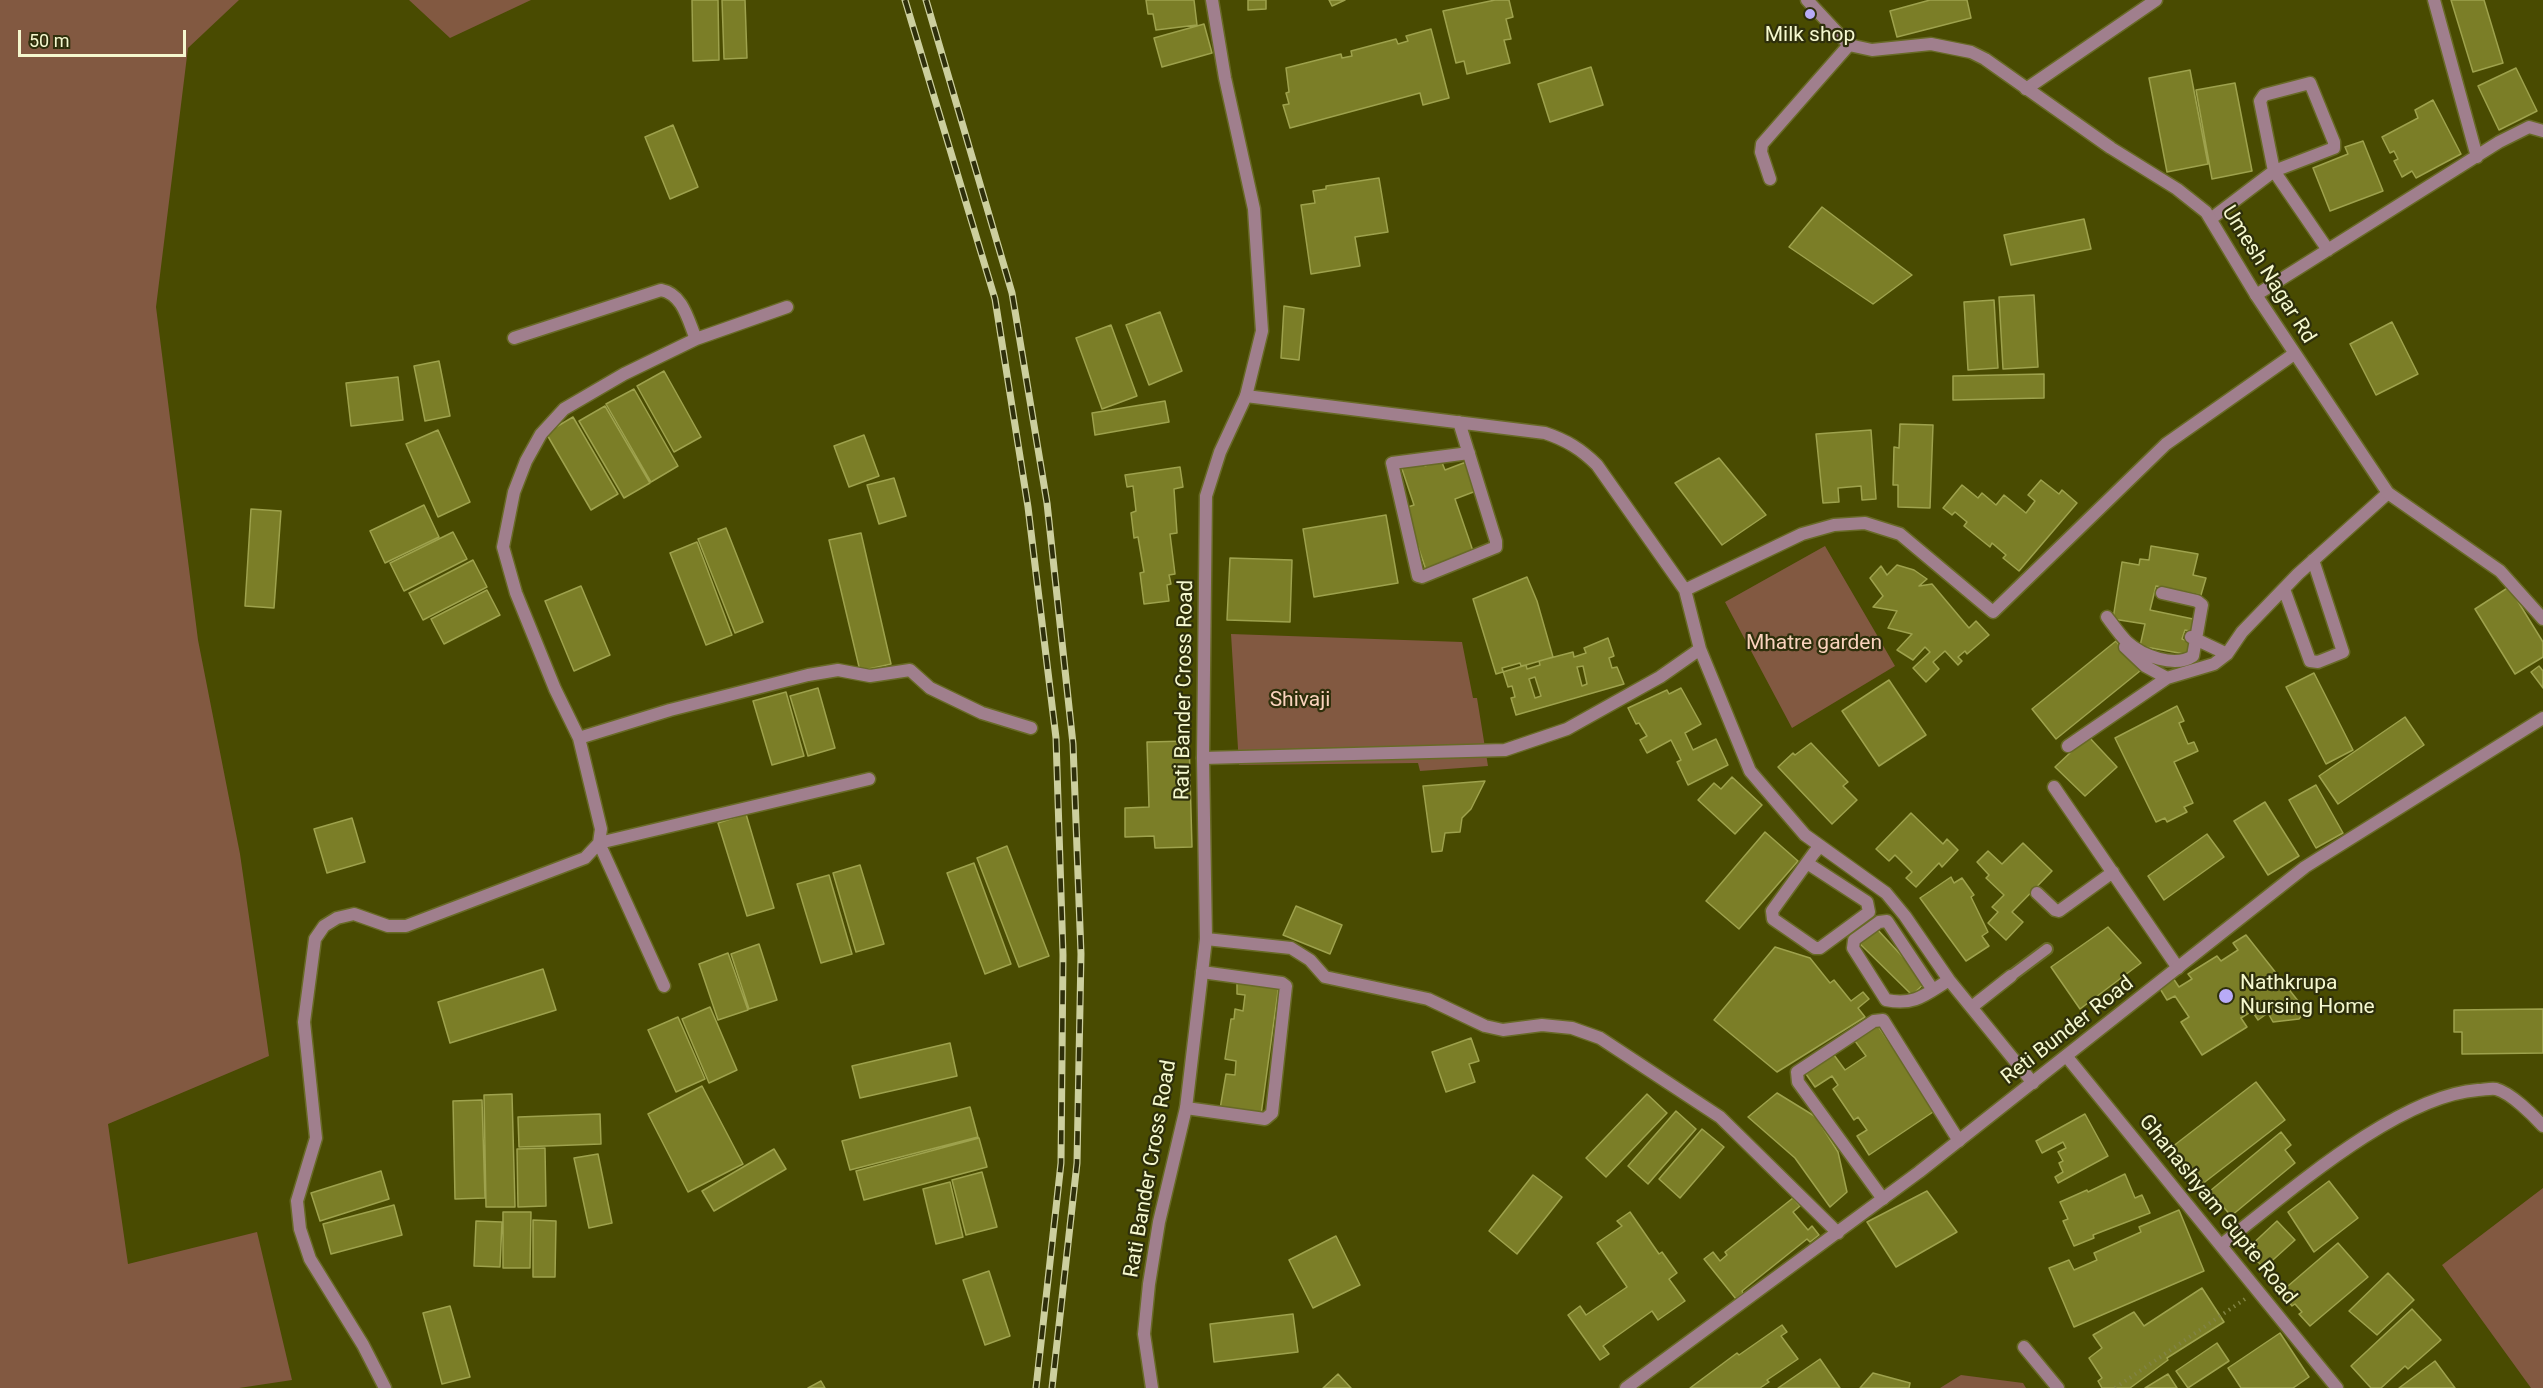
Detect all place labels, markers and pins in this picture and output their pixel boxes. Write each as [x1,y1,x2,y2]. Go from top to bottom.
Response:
marker: Milk shop [1803,7,1817,21]
place label: Milk shop [1765,23,1855,49]
place label: Nathkrupa Nursing Home [2240,971,2375,1021]
marker: Nathkrupa Nursing Home [2217,987,2235,1005]

